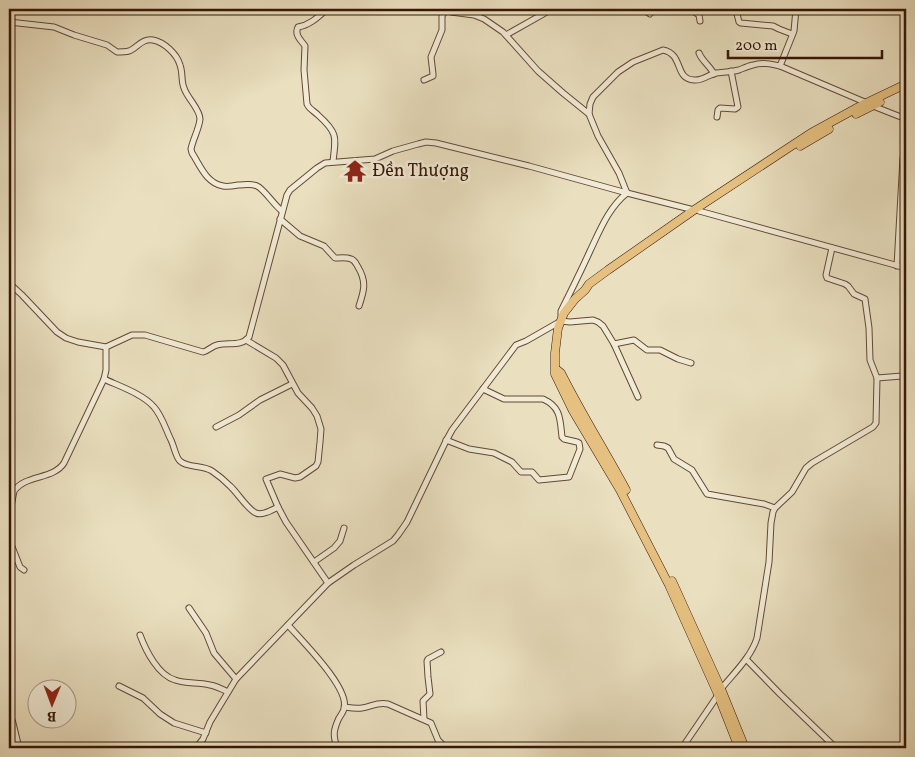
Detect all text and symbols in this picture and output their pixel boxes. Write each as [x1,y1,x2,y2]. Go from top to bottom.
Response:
scale bar [728,28,881,60]
text: 200 m [735,36,778,57]
temple icon: Đền Thượng [342,158,368,184]
place label: Đền Thượng [372,159,469,184]
north arrow [28,680,78,730]
text: B [47,706,57,725]

